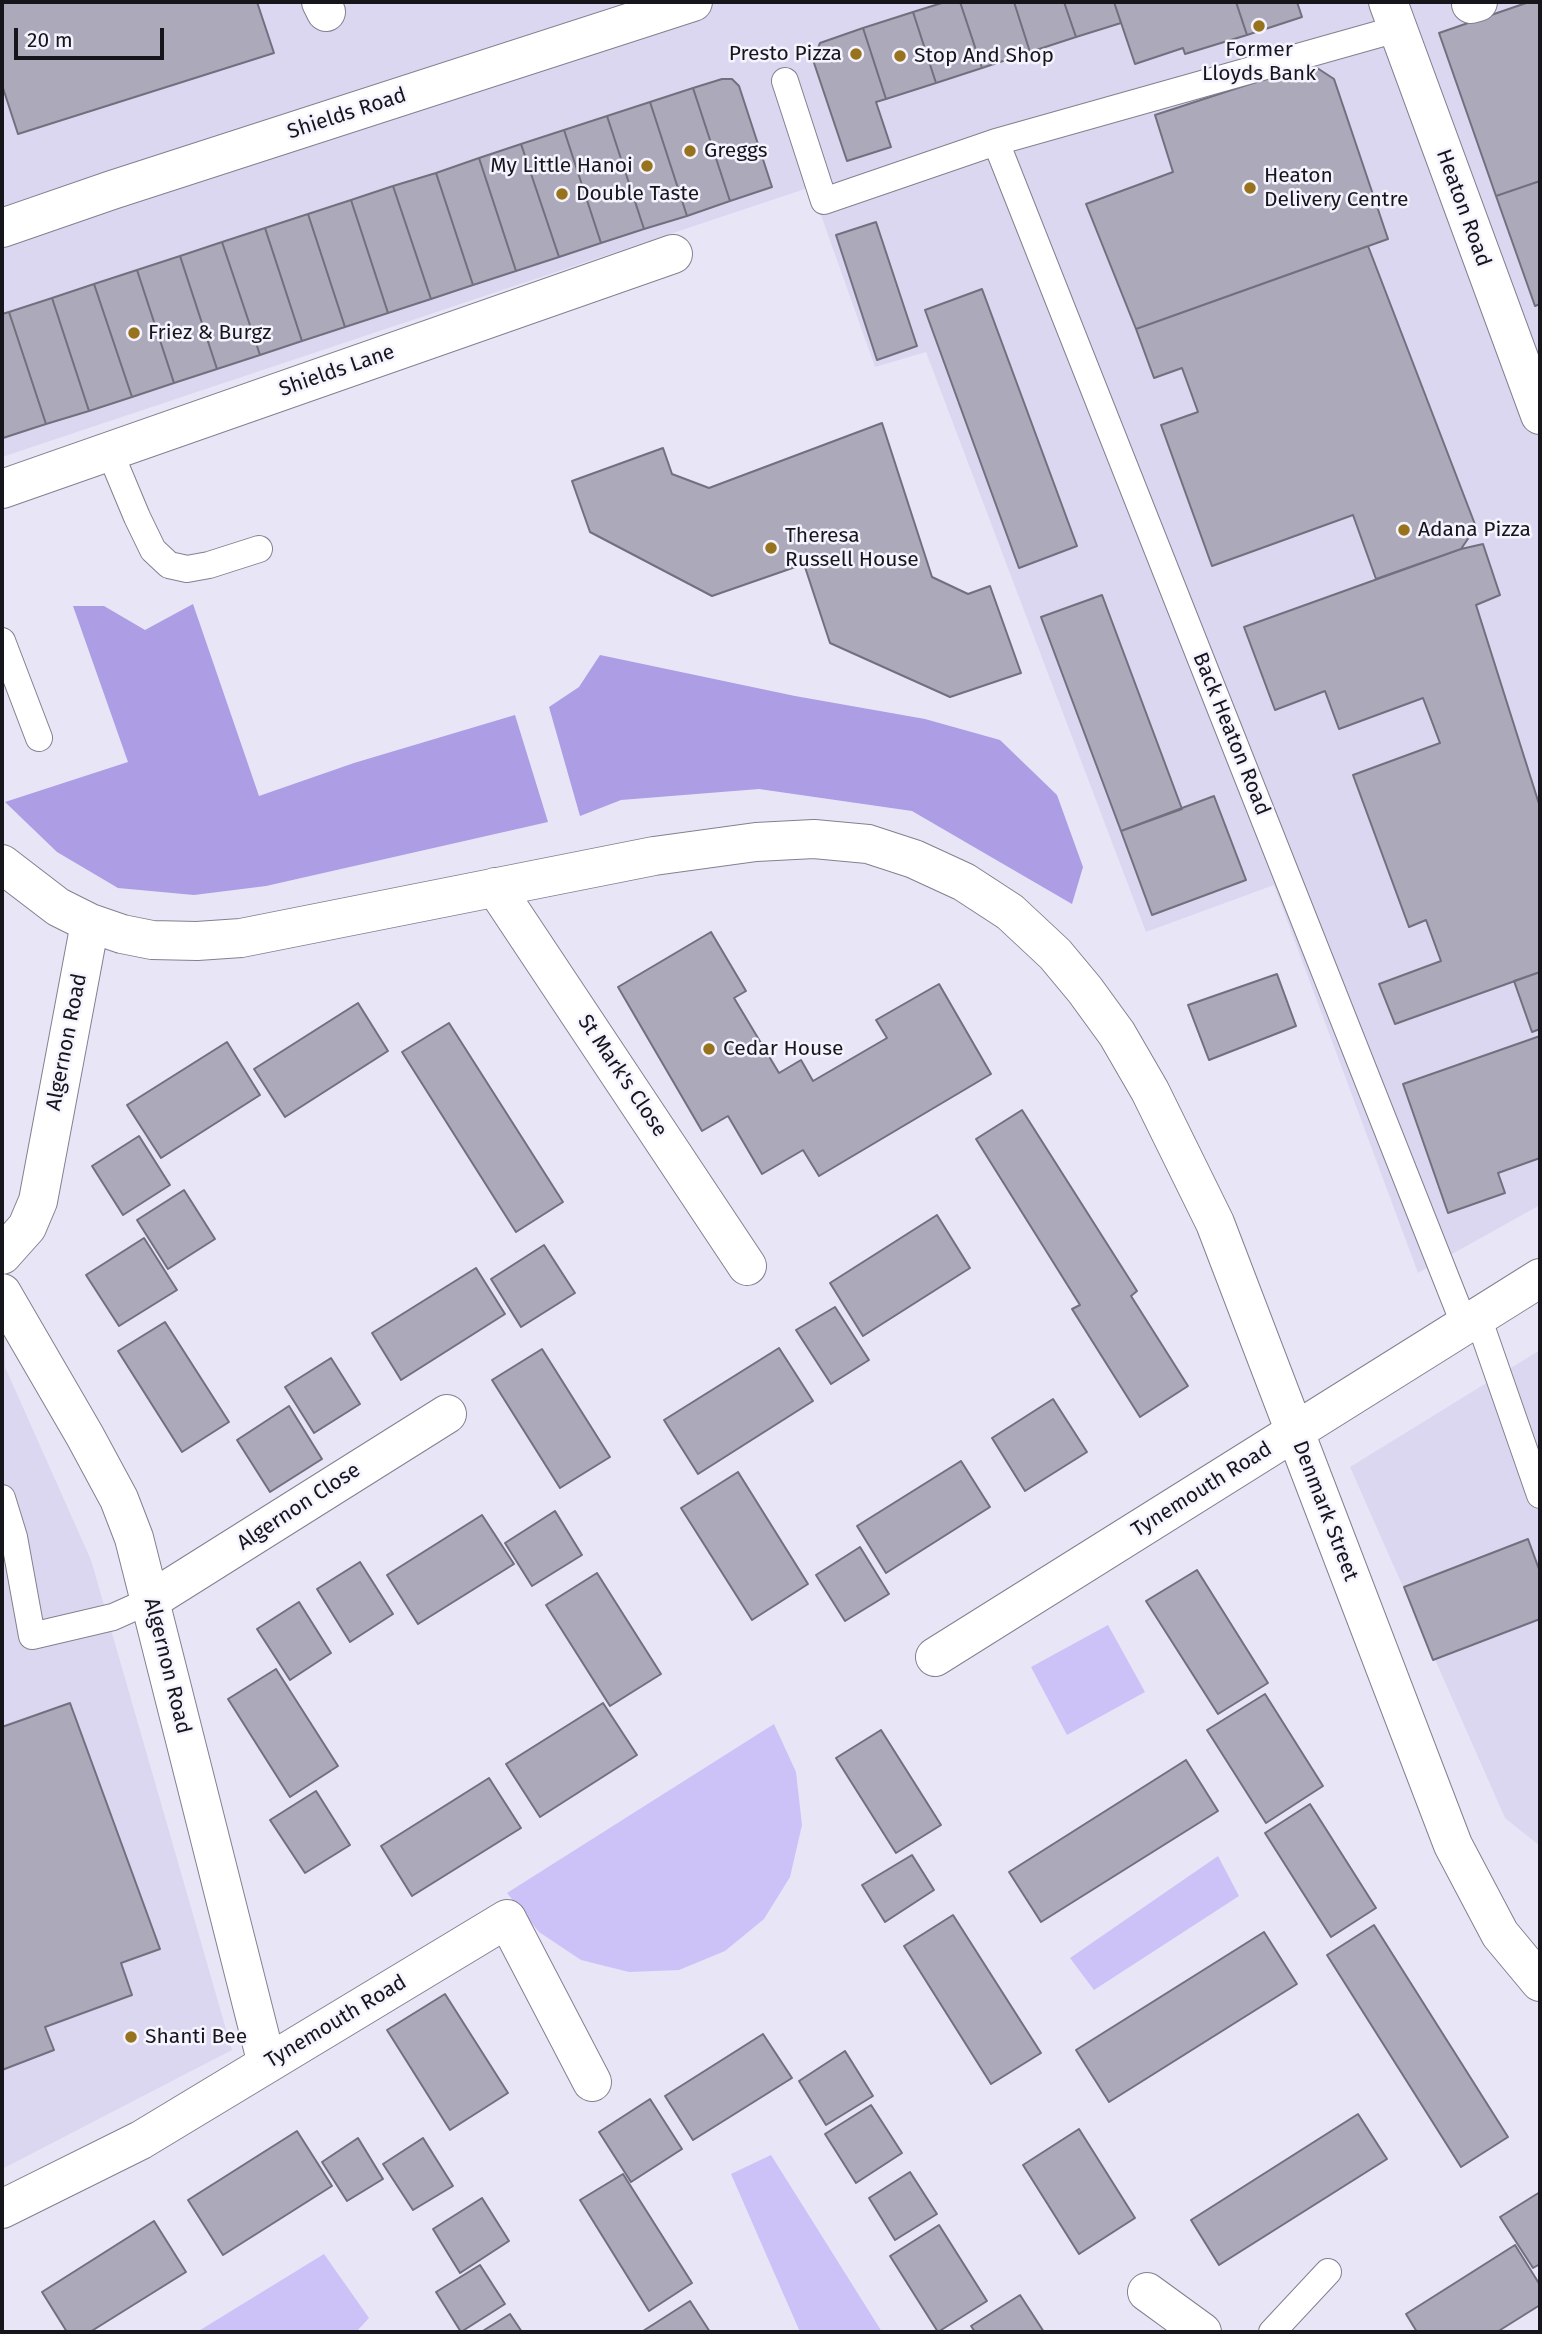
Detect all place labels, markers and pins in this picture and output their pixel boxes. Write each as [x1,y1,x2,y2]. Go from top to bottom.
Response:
marker: Former Lloyds Bank [1251,18,1267,34]
place label: Former Lloyds Bank [1202,37,1316,87]
place label: Presto Pizza [729,41,842,67]
place label: Stop And Shop [914,43,1054,69]
marker: Presto Pizza [848,46,864,62]
marker: Stop And Shop [892,48,908,64]
place label: Greggs [704,138,768,164]
marker: Greggs [682,143,698,159]
place label: My Little Hanoi [490,153,633,179]
marker: My Little Hanoi [639,158,655,174]
place label: Heaton Delivery Centre [1264,163,1408,213]
marker: Heaton Delivery Centre [1242,180,1258,196]
place label: Double Taste [576,181,699,207]
marker: Double Taste [554,186,570,202]
place label: Friez & Burgz [148,320,271,346]
marker: Friez & Burgz [126,325,142,341]
place label: Adana Pizza [1418,517,1531,543]
marker: Adana Pizza [1396,522,1412,538]
place label: Theresa Russell House [785,523,919,573]
marker: Theresa Russell House [763,540,779,556]
place label: Cedar House [723,1036,843,1062]
marker: Cedar House [701,1041,717,1057]
place label: Shanti Bee [145,2024,247,2050]
marker: Shanti Bee [123,2029,139,2045]

